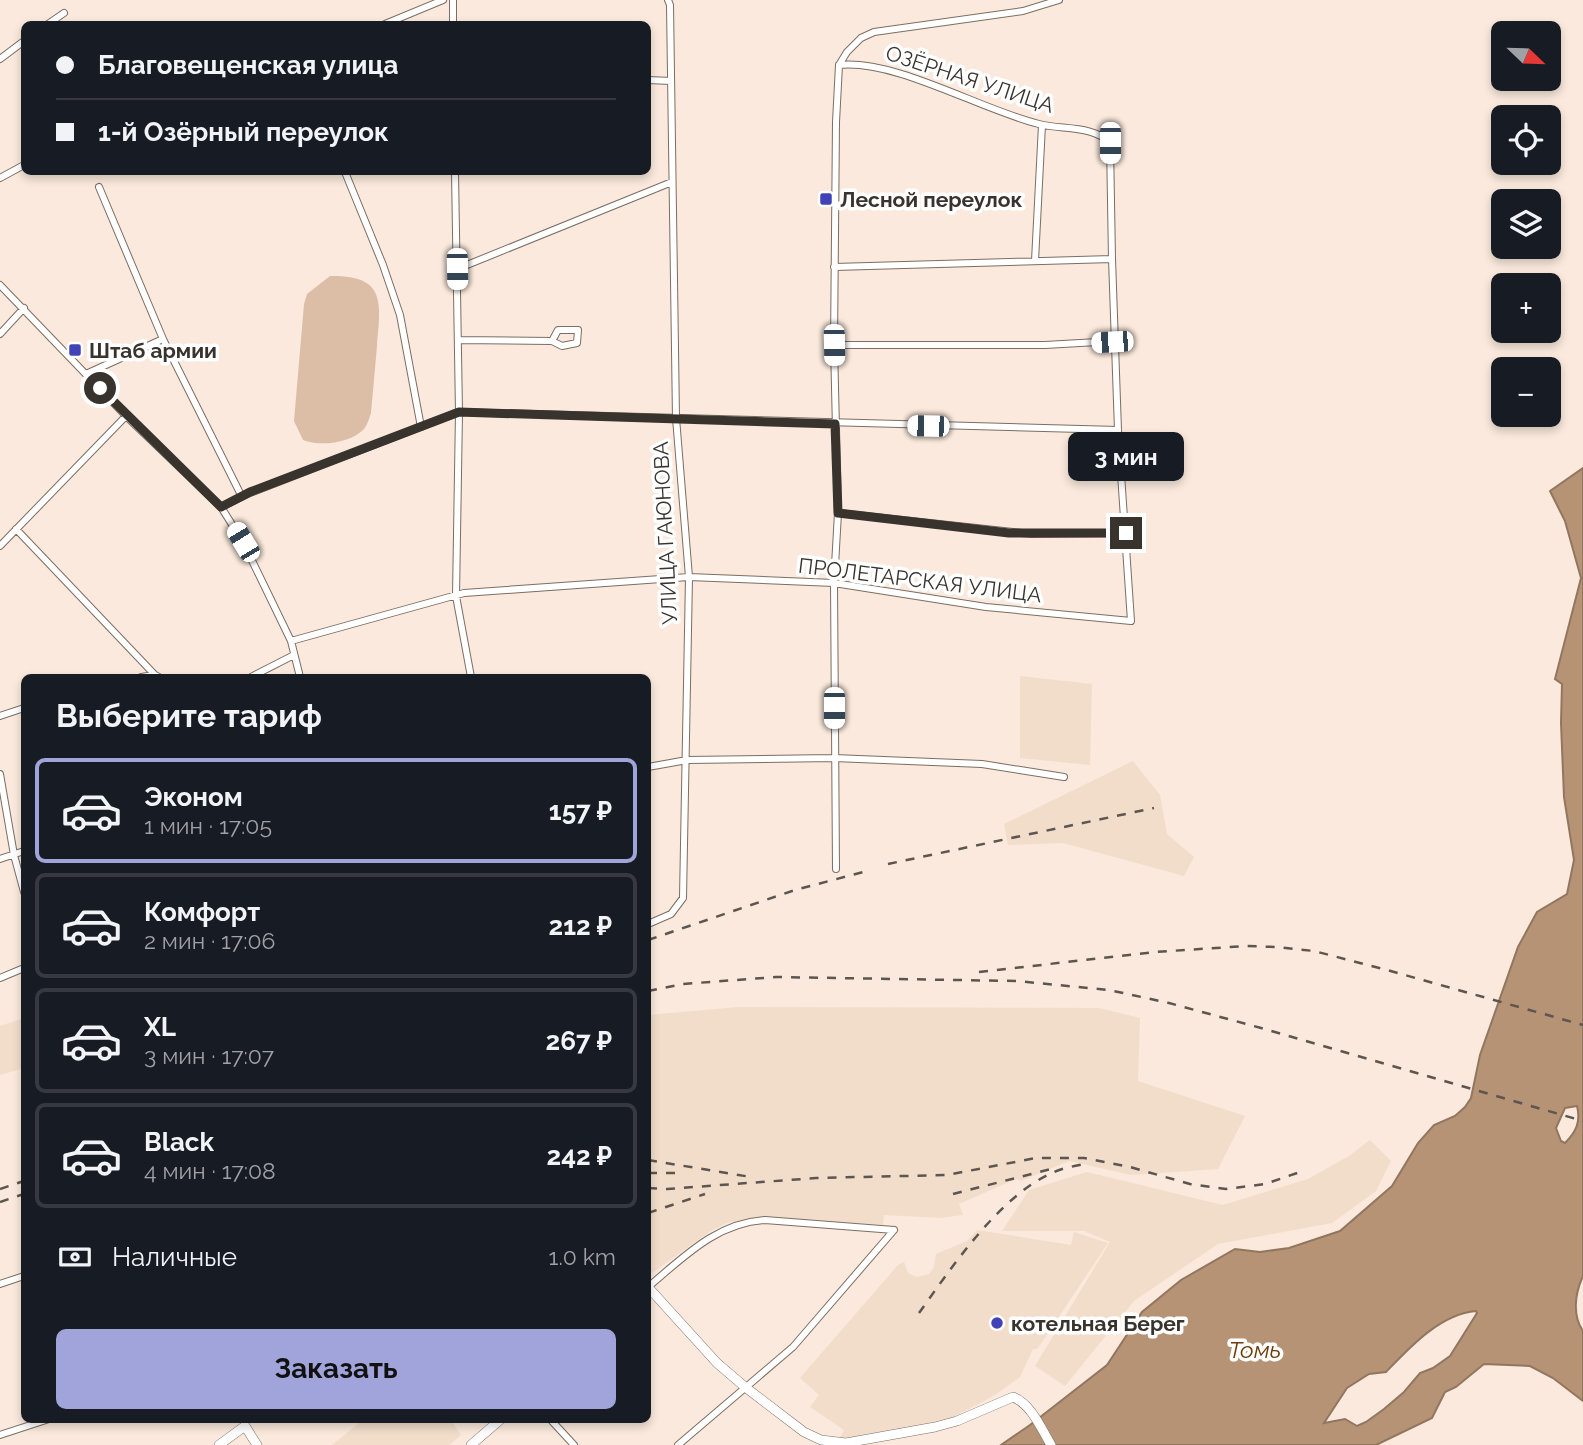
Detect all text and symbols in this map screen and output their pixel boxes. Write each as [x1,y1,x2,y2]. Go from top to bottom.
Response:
north arrow [1491,21,1561,91]
map controls [1491,21,1561,427]
street label: ОЗЁРНАЯ УЛИЦА [883,40,1057,118]
text: Благовещенская улица [98,50,398,80]
button: locate [1491,105,1561,175]
text: 1-й Озёрный переулок [98,117,389,147]
car [1100,122,1121,164]
place label: Лесной переулок [840,187,1023,212]
button: layers [1491,189,1561,259]
marker: Лесной переулок [818,191,834,207]
car [447,248,468,290]
button: + [1491,273,1561,343]
car [824,324,845,366]
car [1091,330,1134,354]
place label: Штаб армии [89,338,217,363]
marker: Штаб армии [67,342,83,358]
button: − [1491,357,1561,427]
route start [84,372,116,404]
car [907,415,950,437]
callout: 3 мин [1068,432,1184,480]
street label: УЛИЦА ГАЮНОВА [648,441,682,625]
text: 3 мин [1094,443,1158,470]
route end [1110,517,1142,549]
car [224,519,263,565]
street label: ПРОЛЕТАРСКАЯ УЛИЦА [797,553,1043,607]
car [824,687,845,729]
text: Выберите тариф [56,697,322,734]
icon: car [60,779,123,842]
text: Эконом [144,782,243,812]
text: 157 ₽ [549,796,612,826]
text: 1 мин · 17:05 [144,812,272,839]
icon: car [60,894,123,957]
text: Комфорт [144,897,260,927]
text: 212 ₽ [548,911,612,941]
text: 2 мин · 17:06 [144,927,275,954]
icon: car [60,1009,123,1072]
text: XL [144,1012,176,1042]
text: 267 ₽ [546,1026,612,1056]
text: 3 мин · 17:07 [144,1042,274,1069]
icon: car [60,1124,123,1187]
text: Black [144,1127,214,1157]
text: 242 ₽ [546,1141,612,1171]
text: 4 мин · 17:08 [144,1157,276,1184]
icon: cash [56,1238,94,1276]
text: Наличные [112,1242,237,1272]
text: 1.0 km [549,1243,616,1270]
place label: котельная Берег [1011,1311,1185,1336]
marker: котельная Берег [989,1315,1005,1331]
button: Заказать [56,1329,616,1409]
water label: Томь [1229,1336,1281,1363]

